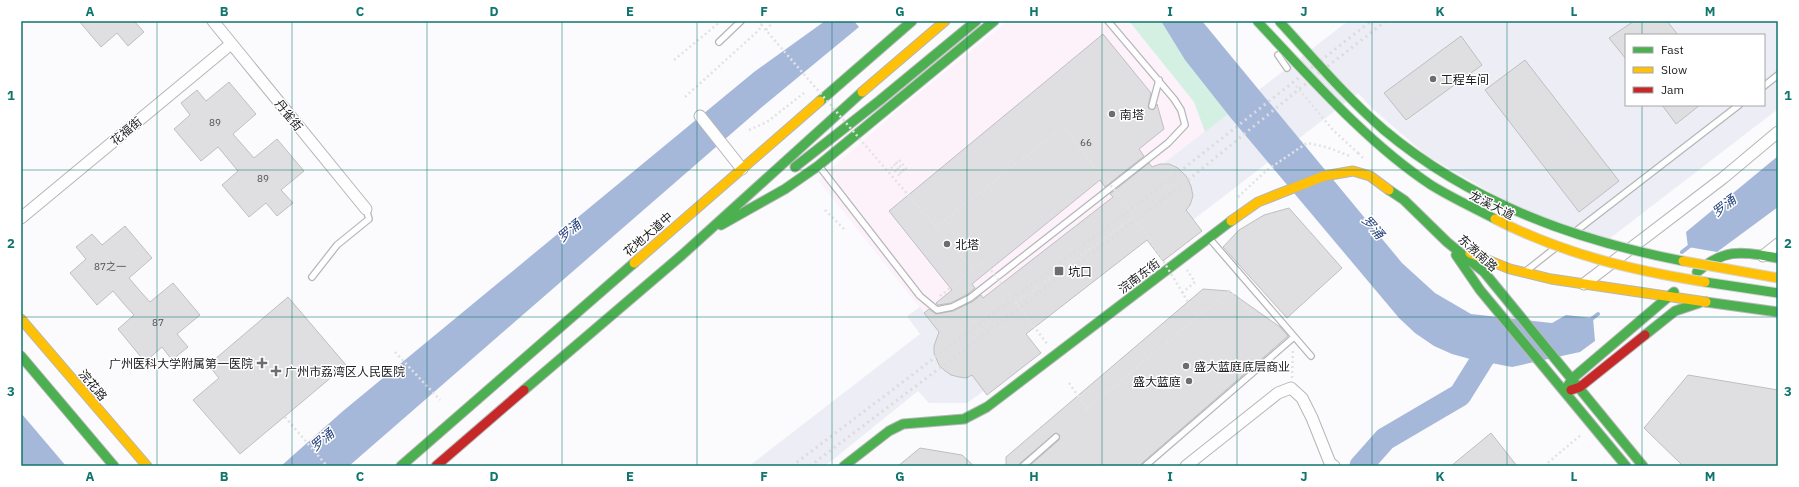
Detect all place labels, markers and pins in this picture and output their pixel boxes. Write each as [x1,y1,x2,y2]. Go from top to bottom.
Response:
place label: 工程车间 [1441,72,1489,87]
marker: 工程车间 [1428,74,1438,84]
place label: 南塔 [1120,107,1144,122]
marker: 南塔 [1107,109,1117,119]
place label: 北塔 [955,237,979,252]
marker: 北塔 [942,239,952,249]
place label: 坑口 [1068,264,1092,279]
marker: 坑口 [1053,265,1065,277]
place label: 广州医科大学附属第一医院 [109,356,253,371]
marker: 广州医科大学附属第一医院 [256,357,268,369]
place label: 盛大蓝庭底层商业 [1194,359,1290,374]
marker: 盛大蓝庭底层商业 [1181,361,1191,371]
place label: 广州市荔湾区人民医院 [285,364,405,379]
marker: 广州市荔湾区人民医院 [270,365,282,377]
place label: 盛大蓝庭 [1133,374,1181,389]
marker: 盛大蓝庭 [1184,376,1194,386]

